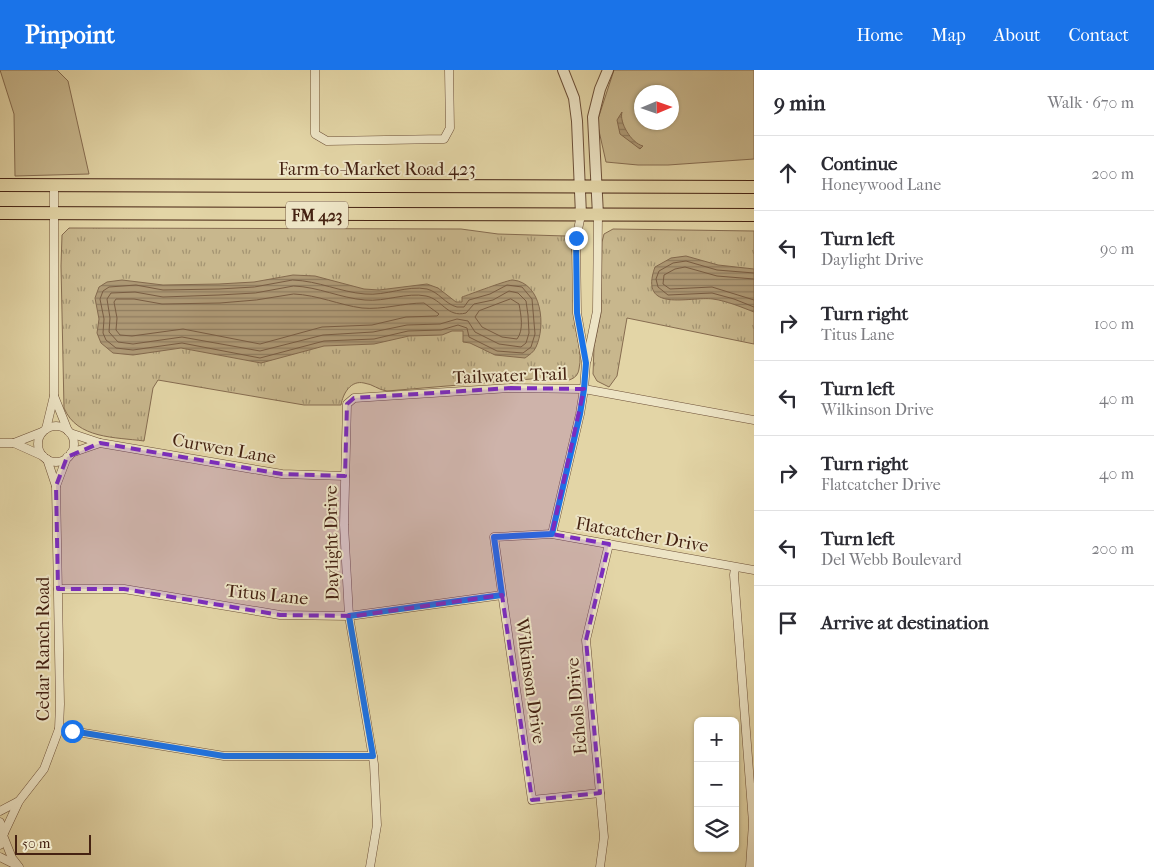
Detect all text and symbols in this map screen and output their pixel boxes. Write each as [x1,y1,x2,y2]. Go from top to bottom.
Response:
text: Pinpoint [25,21,115,49]
text: Home [856,25,903,46]
text: Map [931,25,966,46]
text: About [994,25,1040,46]
text: Contact [1068,25,1129,46]
north arrow [634,85,679,130]
text: 9 min [774,91,825,115]
text: Walk · 670 m [1047,93,1134,112]
text: Continue [821,153,897,175]
street label: Farm-to-Market Road 423 [278,159,476,180]
icon: ahead [774,159,802,187]
text: 200 m [1091,164,1134,183]
text: Honeywood Lane [821,175,941,194]
road number: FM 423 [286,202,348,228]
route end [565,227,588,250]
text: Turn left [821,228,895,250]
icon: left [774,234,802,262]
text: 90 m [1100,239,1134,258]
text: Daylight Drive [821,250,924,269]
text: Turn right [821,303,908,325]
icon: right [774,309,802,337]
text: 100 m [1094,314,1134,333]
text: Titus Lane [821,325,894,344]
street label: Tailwater Trail [452,364,568,388]
text: Turn left [821,378,895,400]
icon: left [774,384,802,412]
text: 40 m [1099,389,1134,408]
text: Wilkinson Drive [821,400,934,419]
street label: Curwen Lane [171,430,278,468]
text: Turn right [821,453,908,475]
icon: right [774,459,802,487]
text: 40 m [1099,464,1134,483]
text: Flatcatcher Drive [821,475,941,494]
street label: Daylight Drive [320,485,344,601]
street label: Flatcatcher Drive [574,513,710,557]
text: Turn left [821,528,895,550]
icon: left [774,534,802,562]
text: 200 m [1091,539,1134,558]
text: Del Webb Boulevard [821,550,962,569]
street label: Cedar Ranch Road [33,577,54,721]
street label: Titus Lane [225,580,309,610]
icon: arrive [774,609,802,637]
text: Arrive at destination [821,612,989,634]
street label: Wilkinson Drive [511,616,549,745]
street label: Echols Drive [562,657,592,755]
map controls [694,717,739,852]
button: + [694,717,739,762]
route start [61,720,84,743]
button: − [694,762,739,807]
button: layers [694,807,739,852]
scale bar [15,832,91,855]
text: 50 m [22,835,50,852]

